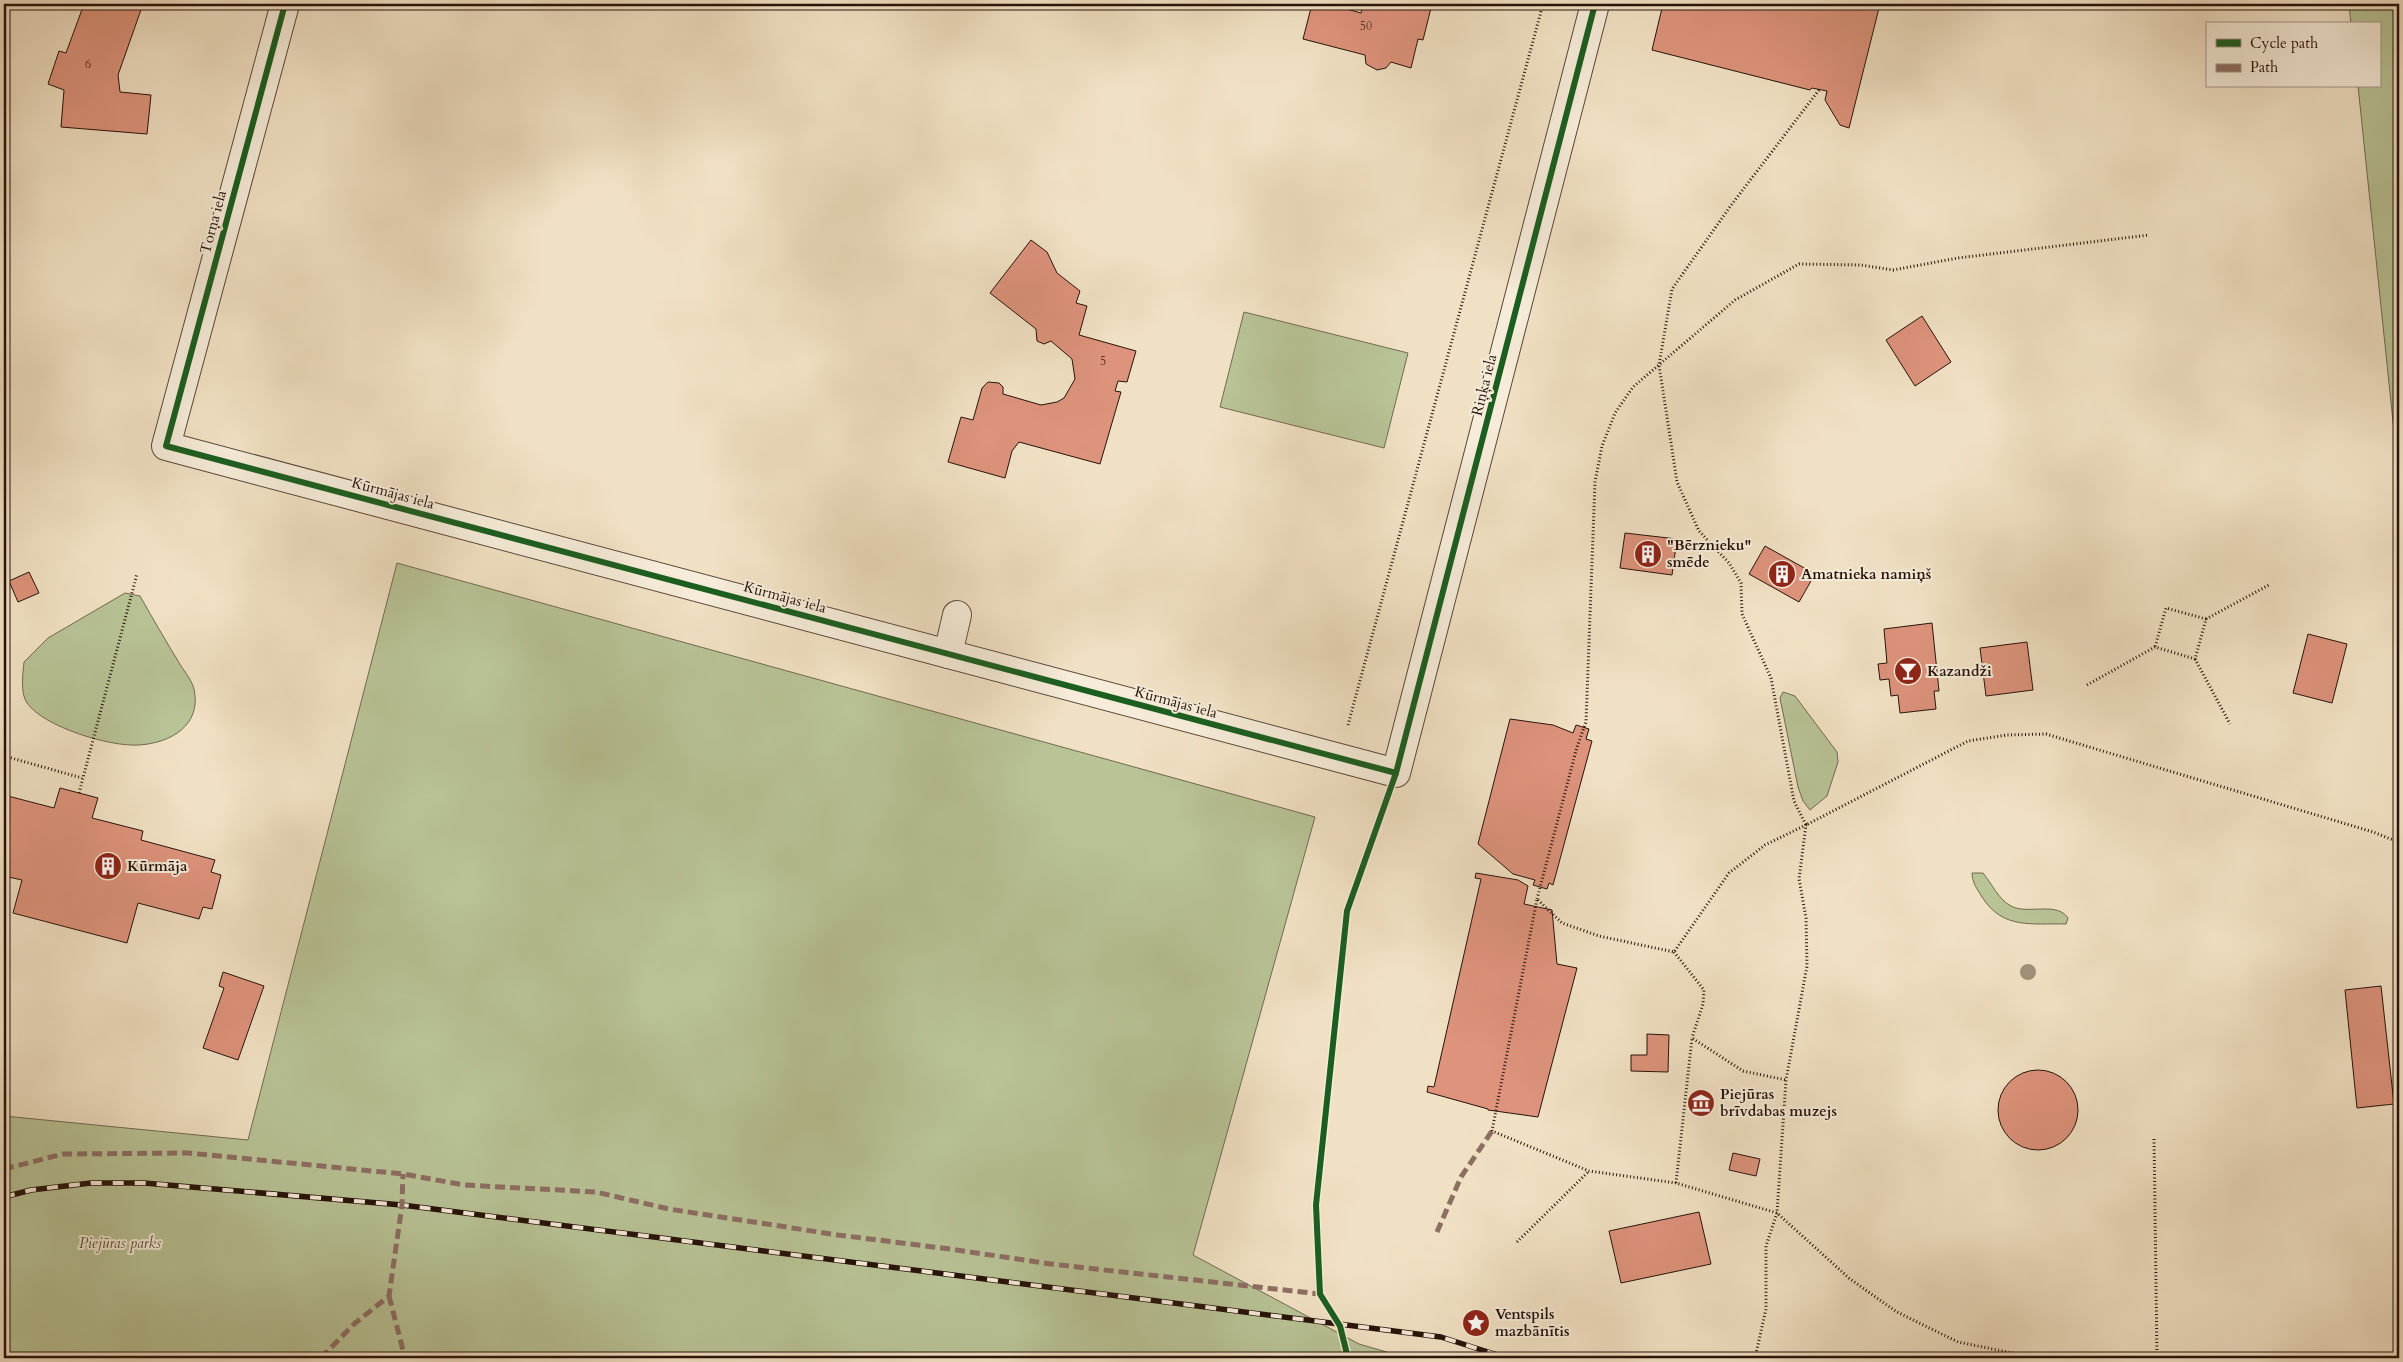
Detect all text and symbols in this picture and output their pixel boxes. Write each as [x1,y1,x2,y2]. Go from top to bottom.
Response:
house number: 50 [1360,18,1372,34]
legend [2206,22,2380,88]
text: Cycle path [2250,33,2319,53]
house number: 6 [85,56,91,72]
text: Path [2250,57,2279,77]
street label: Torņa iela [195,188,231,256]
street label: Riņķa iela [1467,352,1501,418]
house number: 5 [1100,353,1106,369]
street label: Kūrmājas iela [349,472,437,514]
place label: "Bērznieku" smēde [1667,535,1751,572]
building icon: "Bērznieku" smēde [1633,539,1663,569]
building icon: Amatnieka namiņš [1767,559,1797,589]
place label: Amatnieka namiņš [1801,564,1931,584]
street label: Kūrmājas iela [741,576,829,618]
bar icon: Kazandži [1893,656,1923,686]
place label: Kazandži [1927,661,1992,681]
street label: Kūrmājas iela [1132,681,1220,723]
building icon: Kūrmāja [93,851,123,881]
place label: Kūrmāja [127,856,188,876]
place label: Piejūras brīvdabas muzejs [1720,1084,1837,1121]
museum icon: Piejūras brīvdabas muzejs [1686,1088,1716,1118]
park label: Piejūras parks [79,1233,161,1253]
place label: Ventspils mazbānītis [1495,1304,1570,1341]
place icon: Ventspils mazbānītis [1461,1308,1491,1338]

